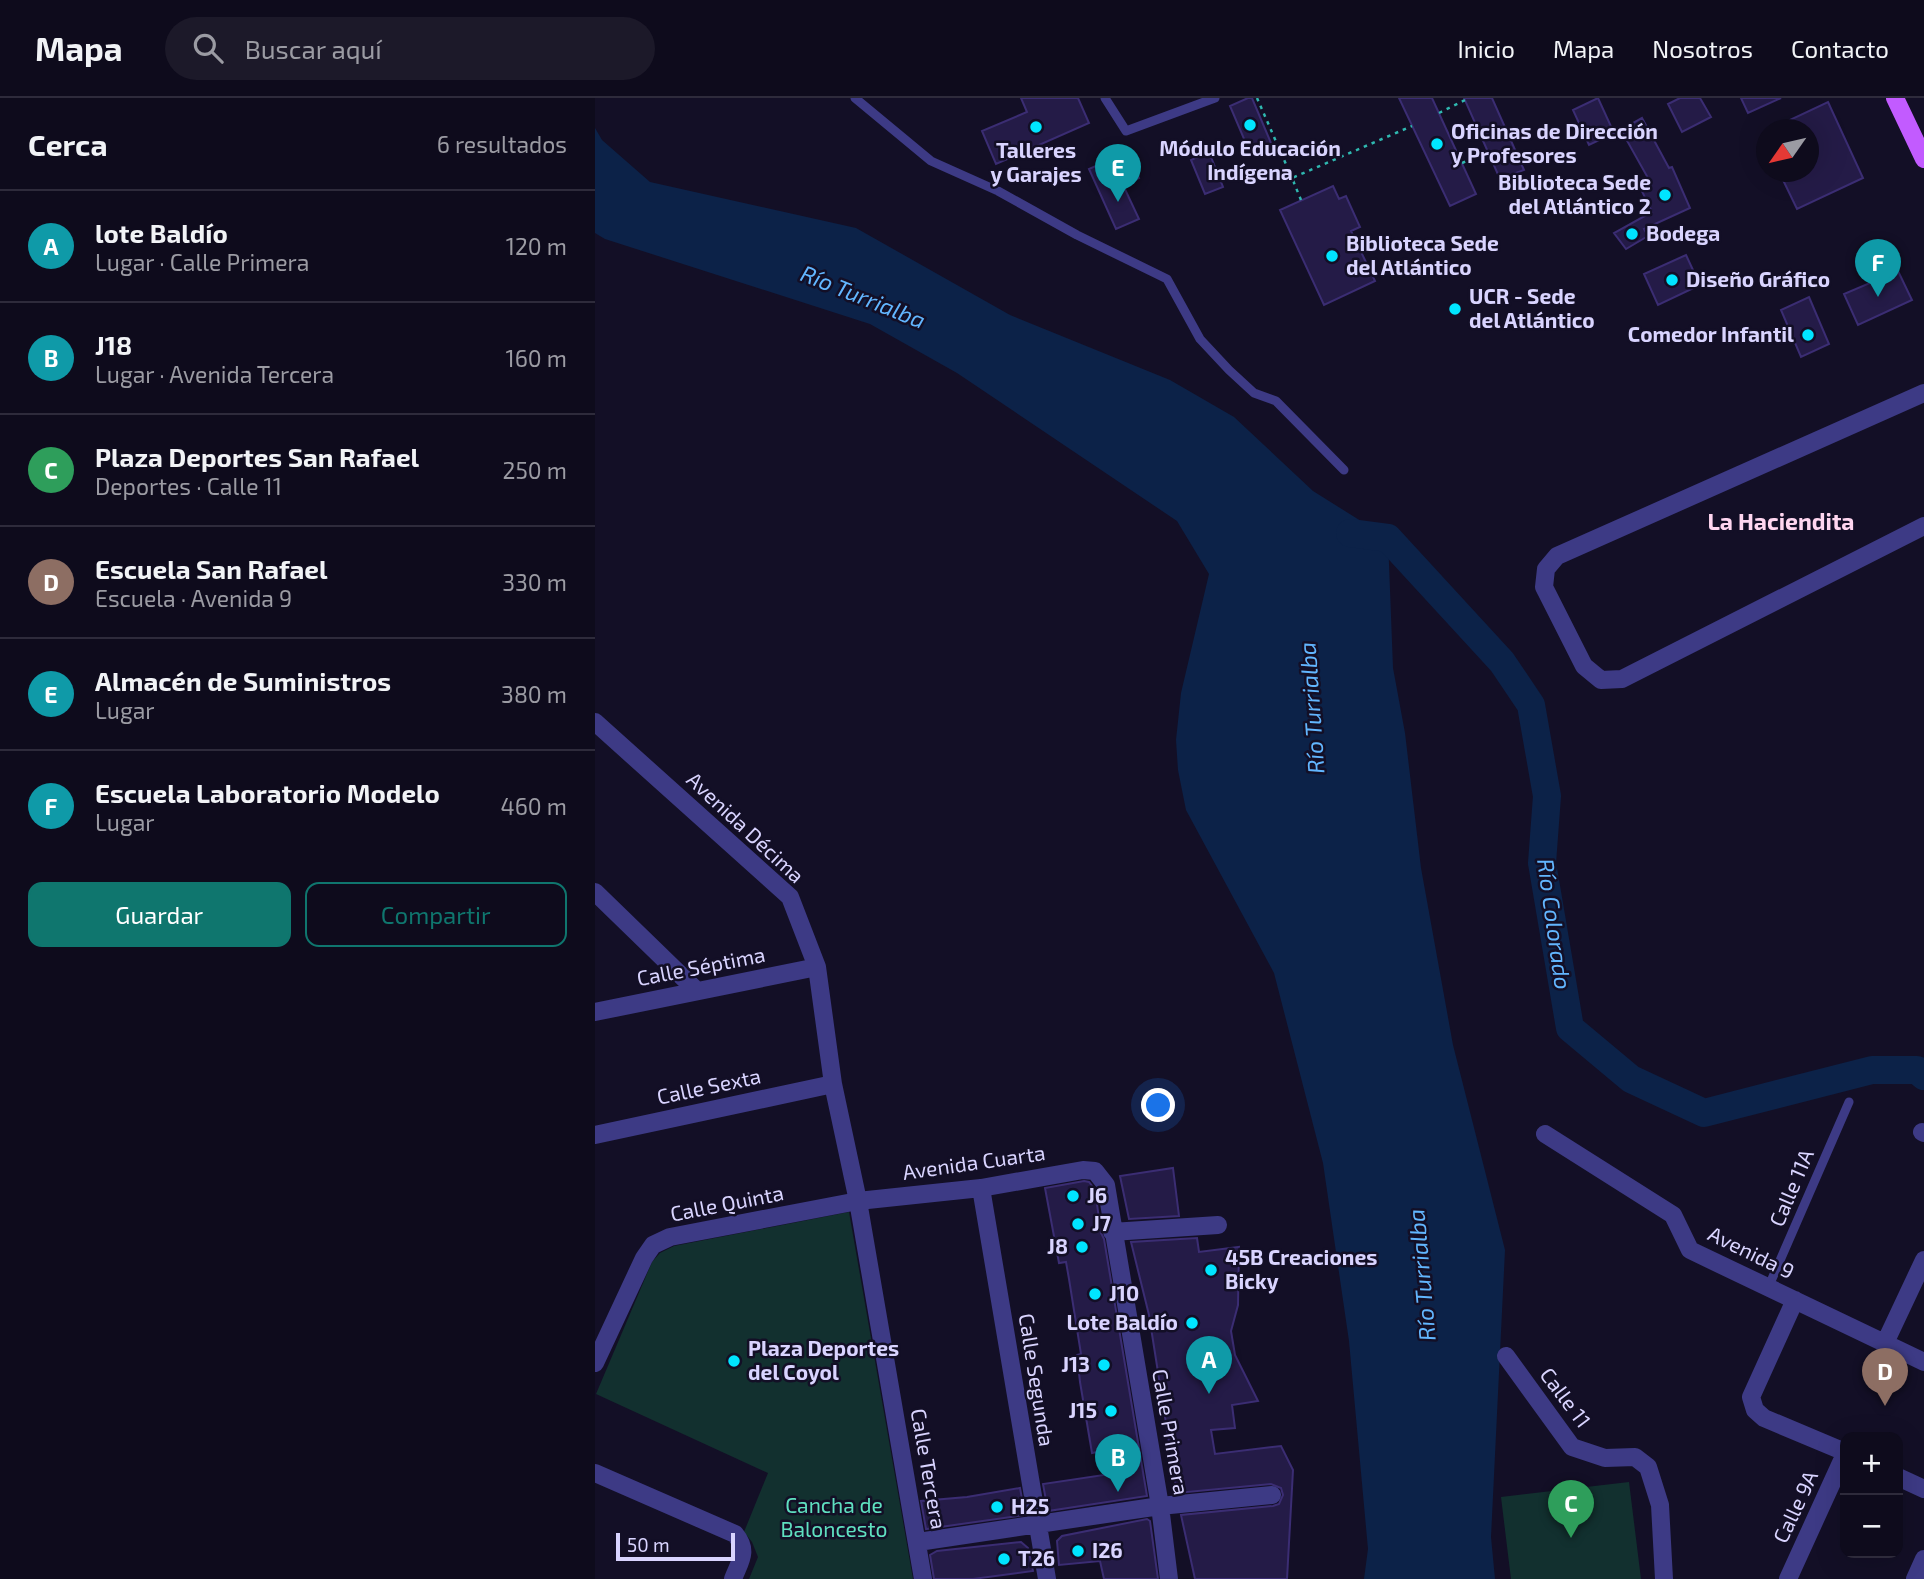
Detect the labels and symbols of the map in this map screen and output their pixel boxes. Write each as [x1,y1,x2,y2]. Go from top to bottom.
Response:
marker: Módulo Educación Indígena [1242,117,1258,133]
place label: Oficinas de Dirección y Profesores [1451,118,1658,168]
marker: Talleres y Garajes [1028,119,1044,135]
north arrow [1756,119,1819,182]
place label: Módulo Educación Indígena [1159,135,1341,184]
marker: Oficinas de Dirección y Profesores [1429,136,1445,152]
place label: Talleres y Garajes [990,137,1082,187]
pin: E [1095,144,1141,202]
place label: Biblioteca Sede del Atlántico 2 [1498,169,1651,218]
marker: Biblioteca Sede del Atlántico 2 [1657,187,1673,203]
place label: Bodega [1646,220,1720,245]
marker: Bodega [1624,226,1640,242]
place label: Biblioteca Sede del Atlántico [1346,230,1499,279]
pin: F [1855,239,1901,297]
marker: Biblioteca Sede del Atlántico [1324,248,1340,264]
water label: Río Turrialba [797,258,930,334]
place label: Diseño Gráfico [1686,266,1830,291]
marker: Diseño Gráfico [1664,272,1680,288]
place label: UCR - Sede del Atlántico [1469,283,1595,332]
marker: UCR - Sede del Atlántico [1447,301,1463,317]
place label: Comedor Infantil [1628,321,1794,346]
marker: Comedor Infantil [1800,327,1816,343]
district label: La Haciendita [1708,507,1854,535]
water label: Río Turrialba [1292,641,1330,775]
street label: Avenida Décima [682,766,810,888]
water label: Río Colorado [1532,857,1578,991]
street label: Calle Séptima [634,941,767,990]
street label: Calle Sexta [654,1062,763,1109]
your location [1141,1088,1175,1122]
street label: Avenida Cuarta [901,1139,1047,1184]
street label: Calle 11A [1763,1145,1818,1230]
street label: Calle Quinta [668,1179,786,1227]
place label: J6 [1087,1182,1107,1207]
marker: J6 [1065,1188,1081,1204]
water label: Río Turrialba [1401,1208,1441,1342]
place label: J7 [1092,1210,1111,1235]
marker: J7 [1070,1216,1086,1232]
street label: Avenida 9 [1705,1220,1799,1283]
place label: J8 [1047,1233,1068,1258]
marker: J8 [1074,1239,1090,1255]
place label: 45B Creaciones Bicky [1225,1244,1377,1294]
marker: 45B Creaciones Bicky [1203,1262,1219,1278]
place label: J10 [1109,1280,1139,1305]
marker: J10 [1087,1286,1103,1302]
place label: Lote Baldío [1066,1309,1178,1334]
street label: Calle Segunda [1015,1311,1060,1448]
marker: Lote Baldío [1184,1315,1200,1331]
place label: Plaza Deportes del Coyol [748,1335,899,1385]
pin: A [1186,1336,1232,1394]
pin: D [1862,1348,1908,1406]
place label: J13 [1061,1351,1090,1376]
marker: Plaza Deportes del Coyol [726,1353,742,1369]
marker: J13 [1096,1357,1112,1373]
street label: Calle 11 [1536,1362,1597,1432]
street label: Calle Primera [1148,1367,1195,1497]
place label: J15 [1069,1397,1097,1422]
marker: J15 [1103,1403,1119,1419]
street label: Calle Tercera [907,1406,952,1531]
pin: B [1095,1434,1141,1492]
street label: Calle 9A [1767,1466,1822,1547]
pin: C [1548,1480,1594,1538]
park label: Cancha de Baloncesto [781,1492,887,1541]
place label: H25 [1011,1493,1049,1518]
marker: H25 [989,1499,1005,1515]
scale bar [616,1530,735,1562]
place label: I26 [1092,1537,1123,1562]
marker: I26 [1070,1543,1086,1559]
place label: T26 [1018,1545,1055,1570]
marker: T26 [996,1551,1012,1567]

